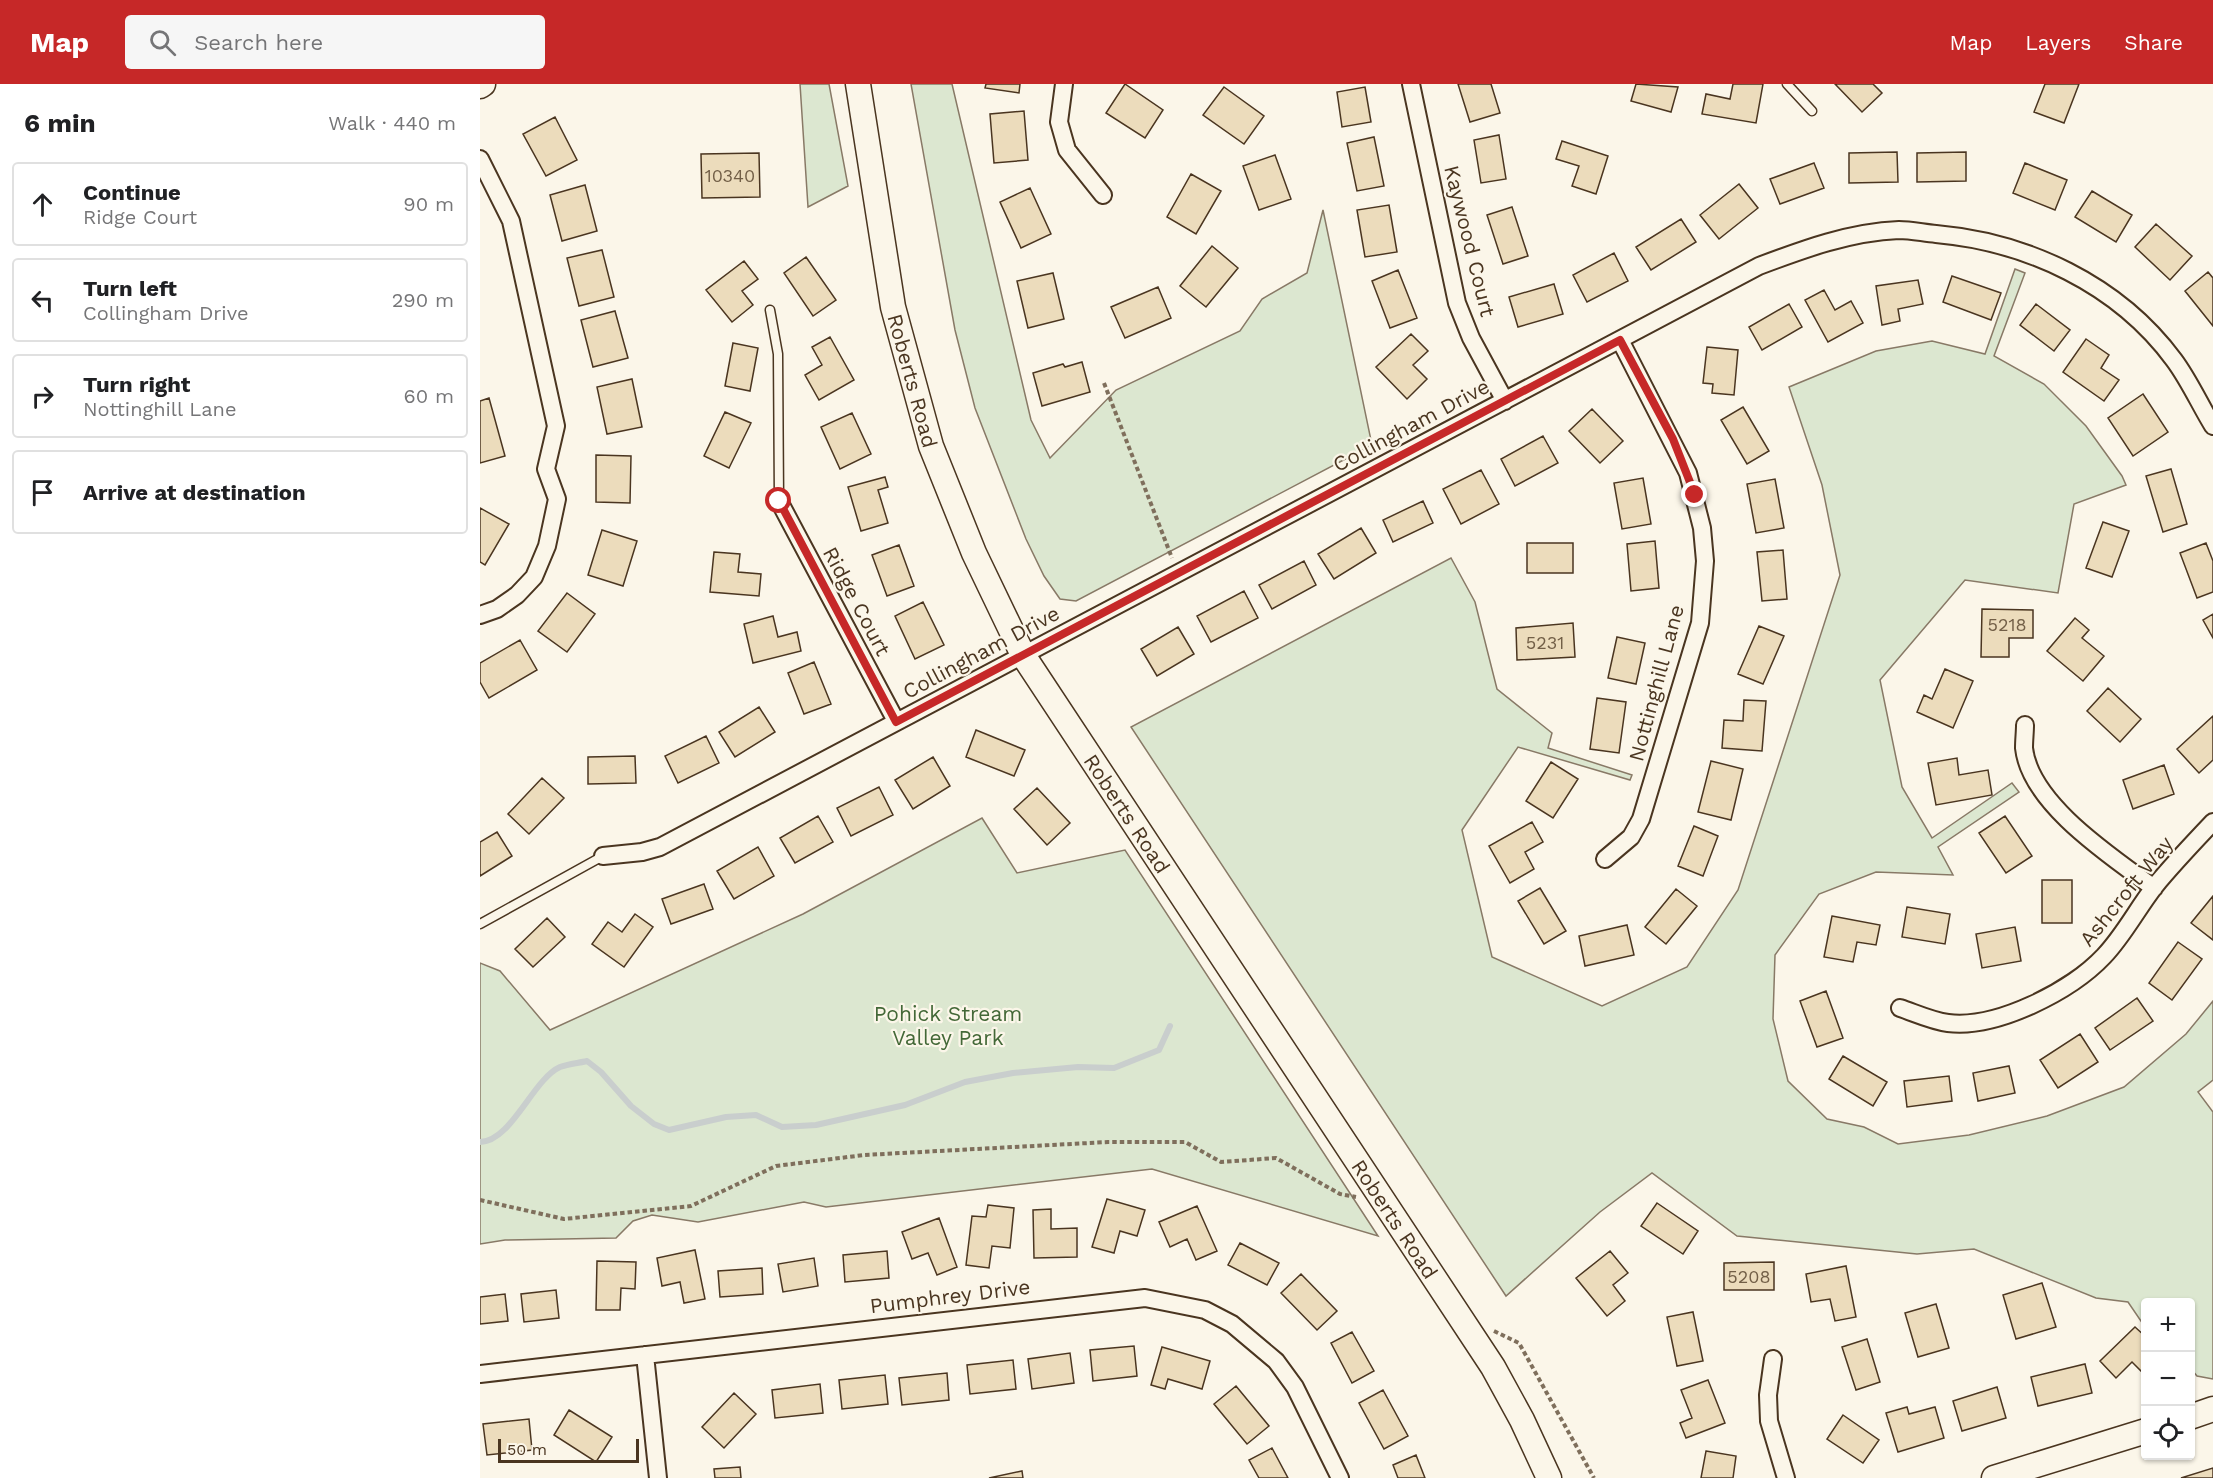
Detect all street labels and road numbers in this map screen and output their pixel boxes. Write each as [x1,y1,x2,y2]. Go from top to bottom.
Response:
street label: Kaywood Court [1439,163,1501,319]
street label: Roberts Road [883,311,943,450]
street label: Collingham Drive [1328,373,1494,477]
street label: Ridge Court [818,542,896,660]
street label: Collingham Drive [898,600,1064,704]
street label: Nottinghill Lane [1623,602,1689,764]
street label: Roberts Road [1079,749,1176,878]
street label: Ashcroft Way [2074,831,2178,951]
street label: Roberts Road [1347,1155,1444,1283]
street label: Pumphrey Drive [868,1274,1032,1318]

